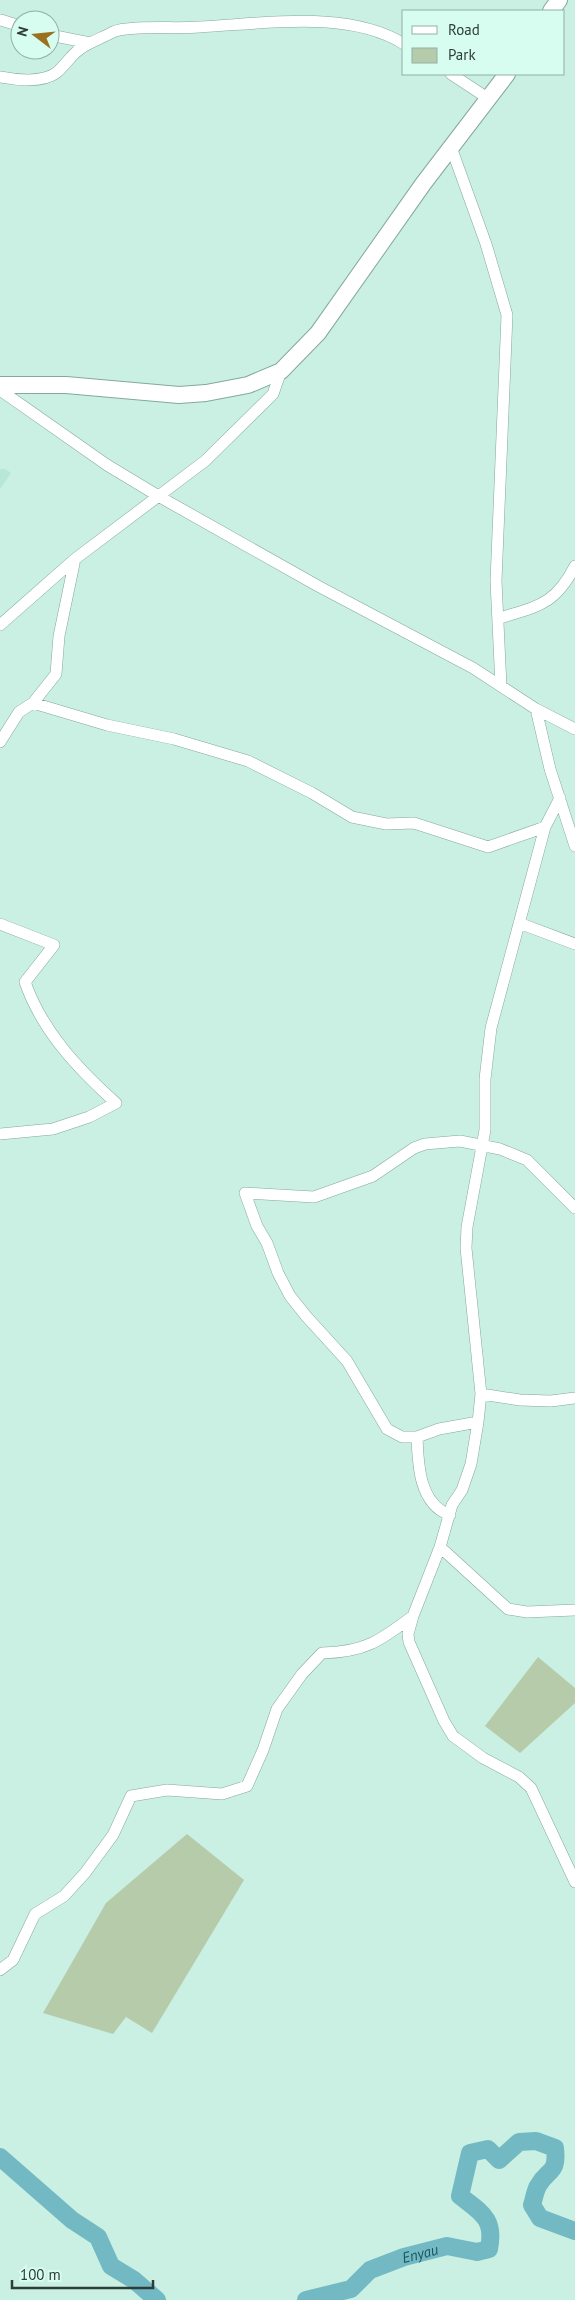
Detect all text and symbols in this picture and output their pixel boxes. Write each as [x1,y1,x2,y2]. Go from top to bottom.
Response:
north arrow [10,10,60,60]
legend [402,10,565,75]
text: Road [448,20,480,39]
text: N [13,25,32,38]
text: Park [448,45,476,64]
water label: Enyau [400,2239,440,2267]
scale bar [12,2258,154,2290]
text: 100 m [20,2265,61,2284]

